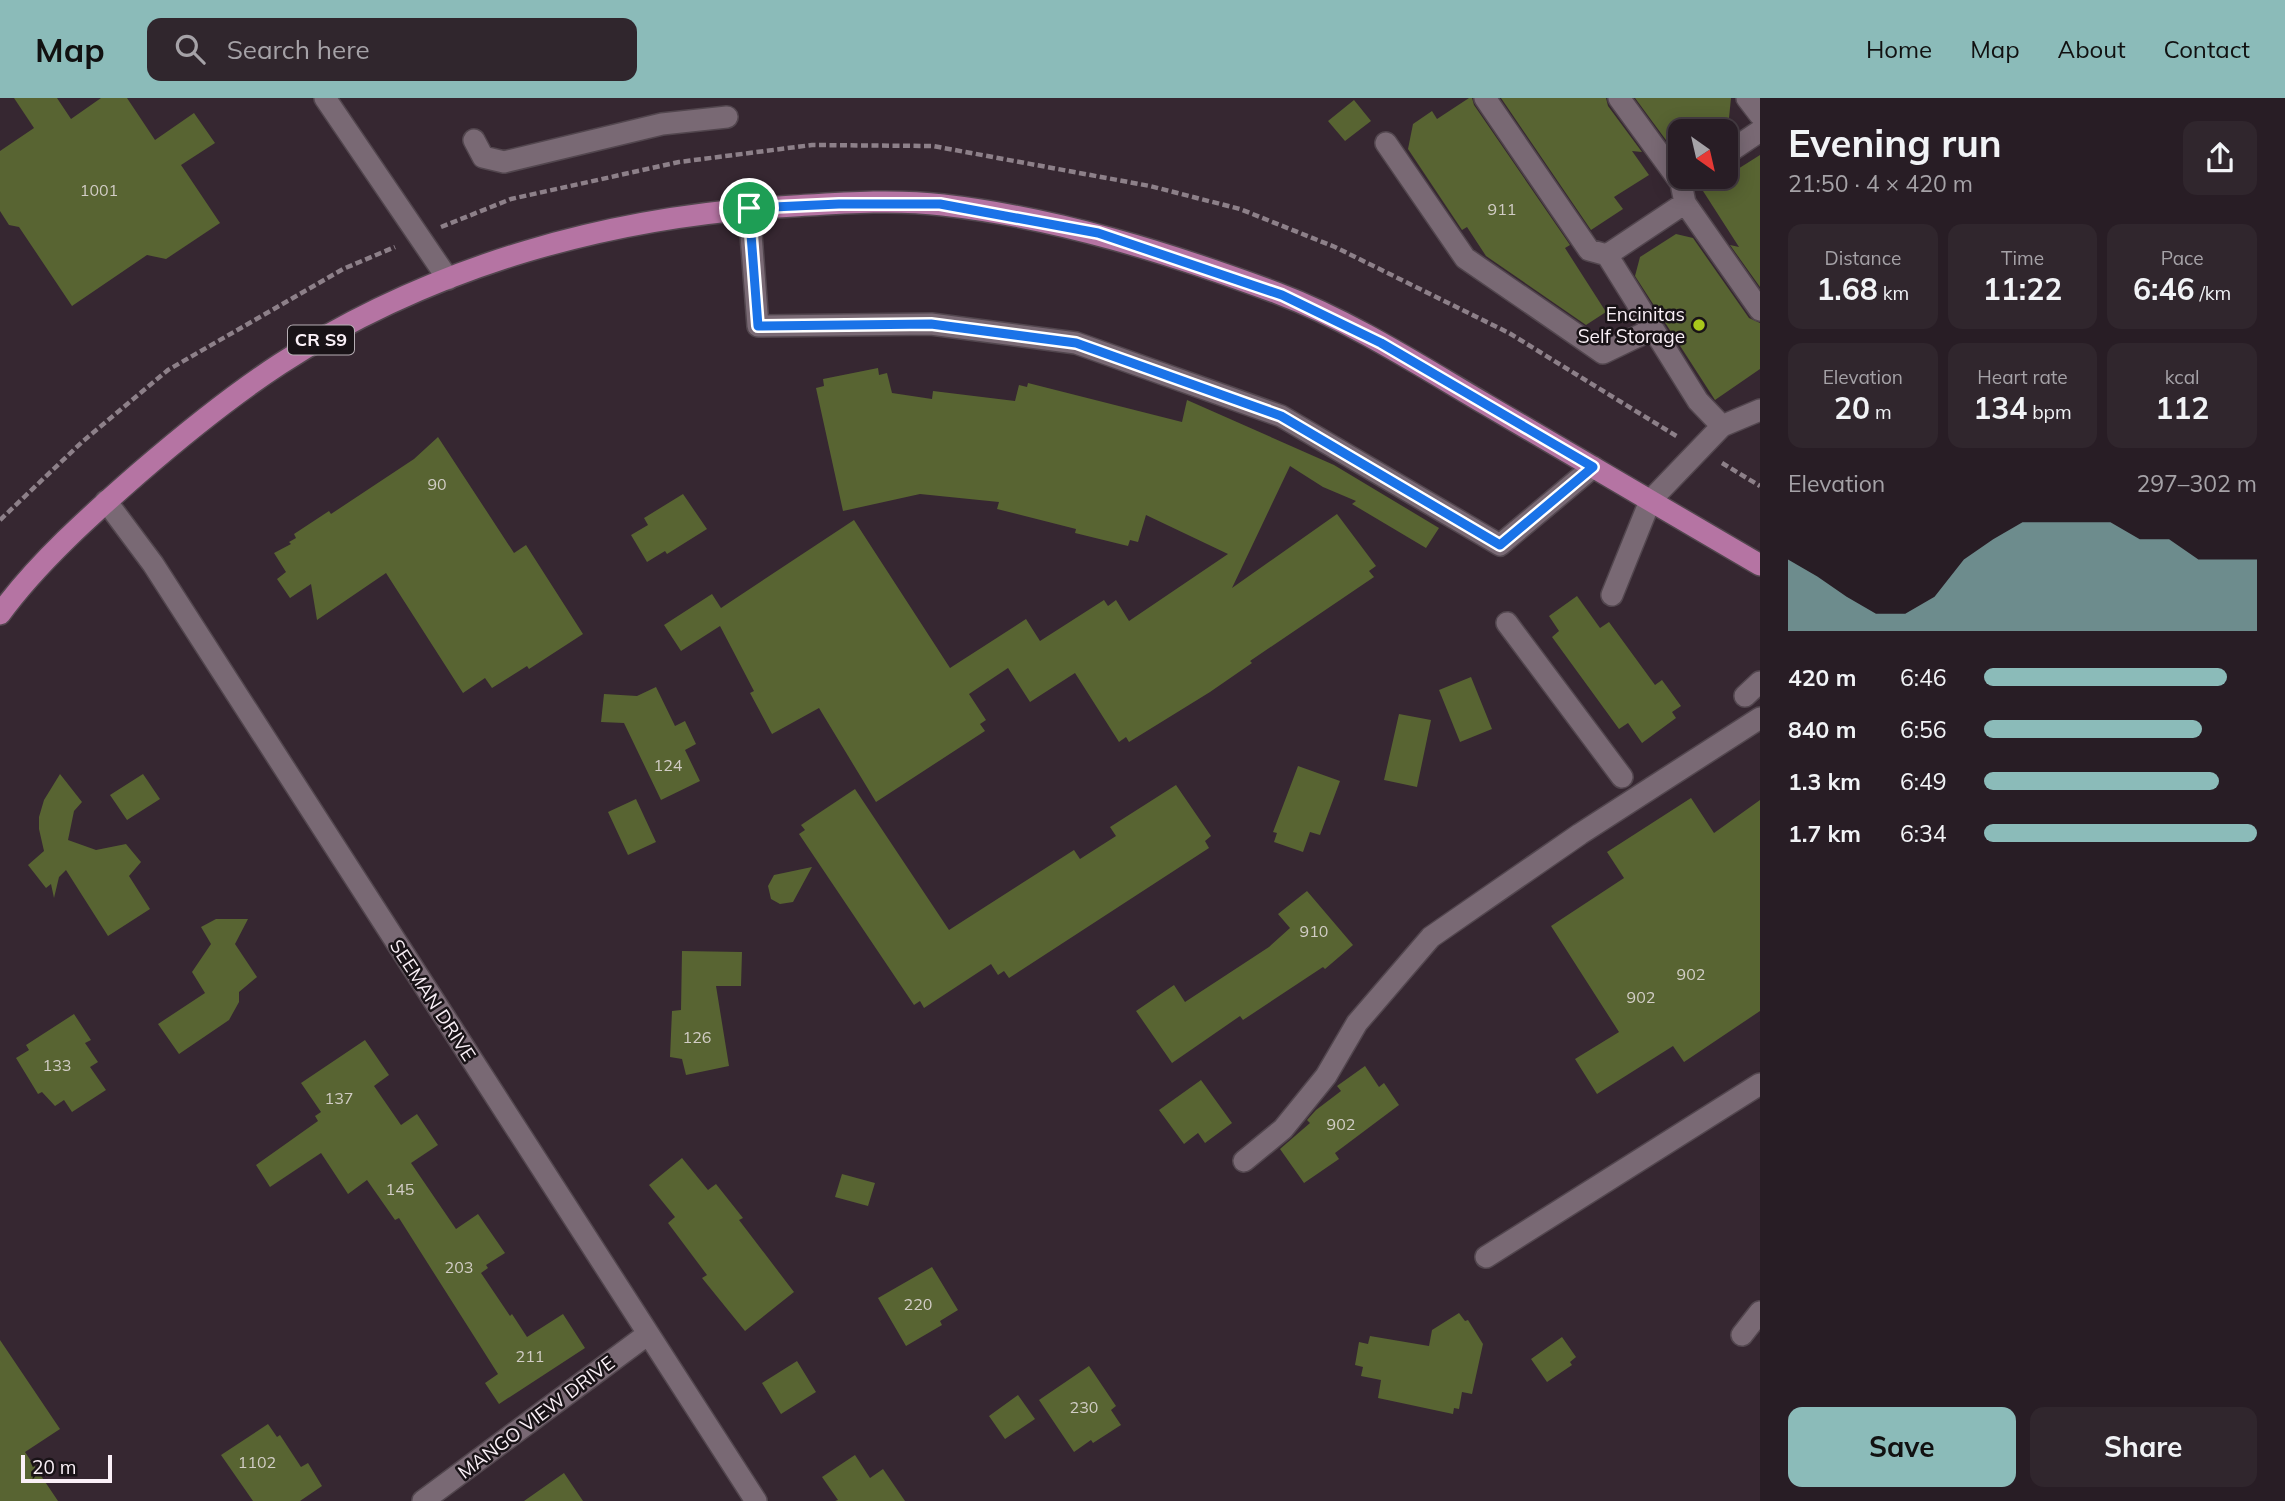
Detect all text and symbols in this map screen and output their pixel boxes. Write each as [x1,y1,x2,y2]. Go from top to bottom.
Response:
search box [147,18,637,81]
text: Map [35,29,105,70]
icon: search [171,30,209,68]
text: Search here [227,33,370,66]
text: Home [1866,34,1932,64]
text: Map [1970,34,2020,64]
text: About [2058,34,2126,64]
text: Contact [2164,34,2250,64]
north arrow [1668,119,1738,189]
map controls [1668,119,1738,189]
text: Evening run [1788,119,2002,167]
button: share [2183,121,2257,195]
text: 21:50 · 4 × 420 m [1788,169,1973,198]
pin [719,178,779,238]
house number: 1001 [80,180,118,200]
icon: arrive [730,189,768,227]
house number: 911 [1488,199,1516,219]
text: Distance [1824,246,1901,270]
text: Time [2001,246,2044,270]
text: Pace [2161,246,2204,270]
text: 1.68 [1816,270,1878,308]
text: 11:22 [1983,270,2062,308]
text: 6:46 [2133,270,2194,308]
text: km [1878,281,1909,305]
text: /km [2194,281,2231,305]
place label: Encinitas Self Storage [1578,302,1685,348]
marker: Encinitas Self Storage [1691,317,1707,333]
road number: CR S9 [288,326,354,354]
text: Elevation [1823,365,1903,389]
text: Heart rate [1977,365,2068,389]
text: kcal [2165,365,2200,389]
text: 20 [1834,389,1870,427]
text: 134 [1973,389,2027,427]
text: 112 [2155,389,2209,427]
text: m [1870,400,1892,424]
text: bpm [2027,400,2072,424]
text: Elevation [1788,469,1885,498]
text: 297–302 m [2136,469,2257,498]
house number: 90 [427,474,447,494]
text: 420 m [1788,663,1856,692]
text: 6:46 [1900,663,1947,692]
text: 840 m [1788,715,1856,744]
text: 6:56 [1900,715,1947,744]
house number: 124 [654,755,683,775]
text: 1.3 km [1788,767,1861,796]
text: 6:49 [1900,767,1947,796]
text: 1.7 km [1788,819,1861,848]
text: 6:34 [1900,819,1947,848]
house number: 910 [1300,921,1328,941]
street label: SEEMAN DRIVE [385,935,481,1065]
house number: 902 [1677,964,1705,984]
house number: 902 [1627,987,1655,1007]
house number: 126 [683,1027,711,1047]
house number: 133 [43,1055,71,1075]
house number: 137 [325,1088,353,1108]
house number: 902 [1327,1114,1355,1134]
house number: 145 [386,1179,414,1199]
house number: 203 [445,1257,473,1277]
house number: 220 [904,1294,932,1314]
house number: 211 [516,1346,544,1366]
street label: MANGO VIEW DRIVE [453,1350,619,1484]
house number: 230 [1070,1397,1098,1417]
button: Save [1788,1407,2016,1487]
button: Share [2030,1407,2257,1487]
scale bar [21,1452,112,1484]
house number: 1102 [238,1452,276,1472]
text: 20 m [32,1455,76,1479]

